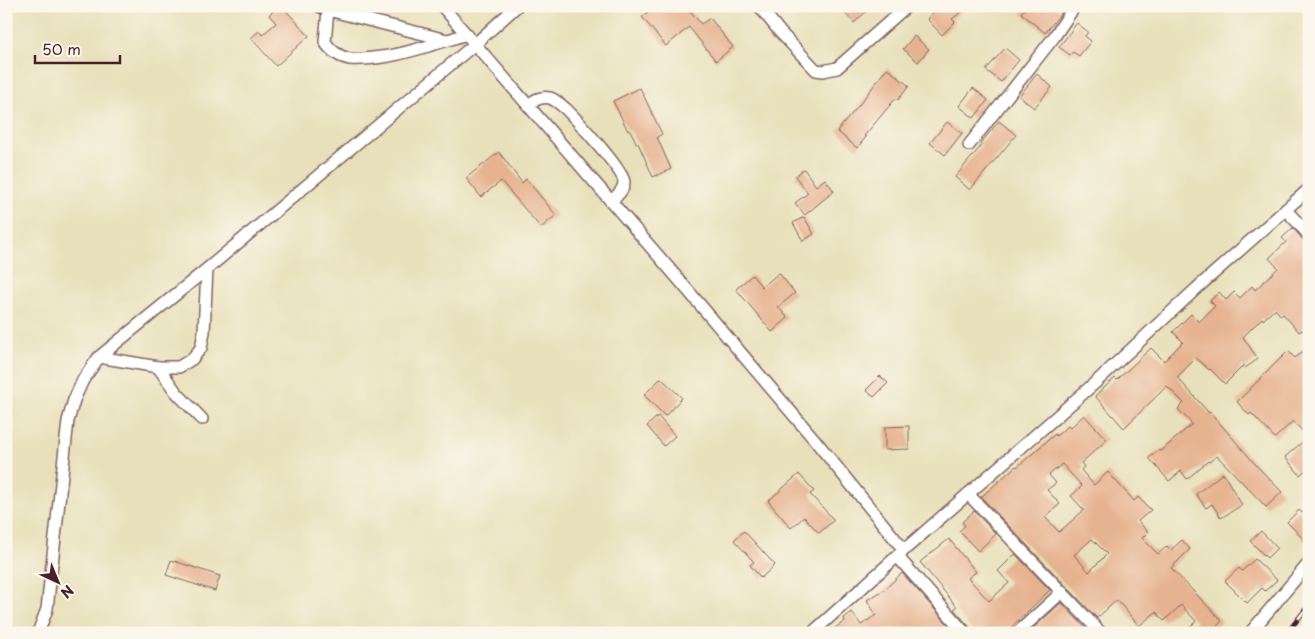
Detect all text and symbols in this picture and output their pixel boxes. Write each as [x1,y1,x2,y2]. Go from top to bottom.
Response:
scale bar [35,32,120,64]
text: 50 m [42,37,81,60]
north arrow [32,556,82,606]
text: N [56,580,79,603]

